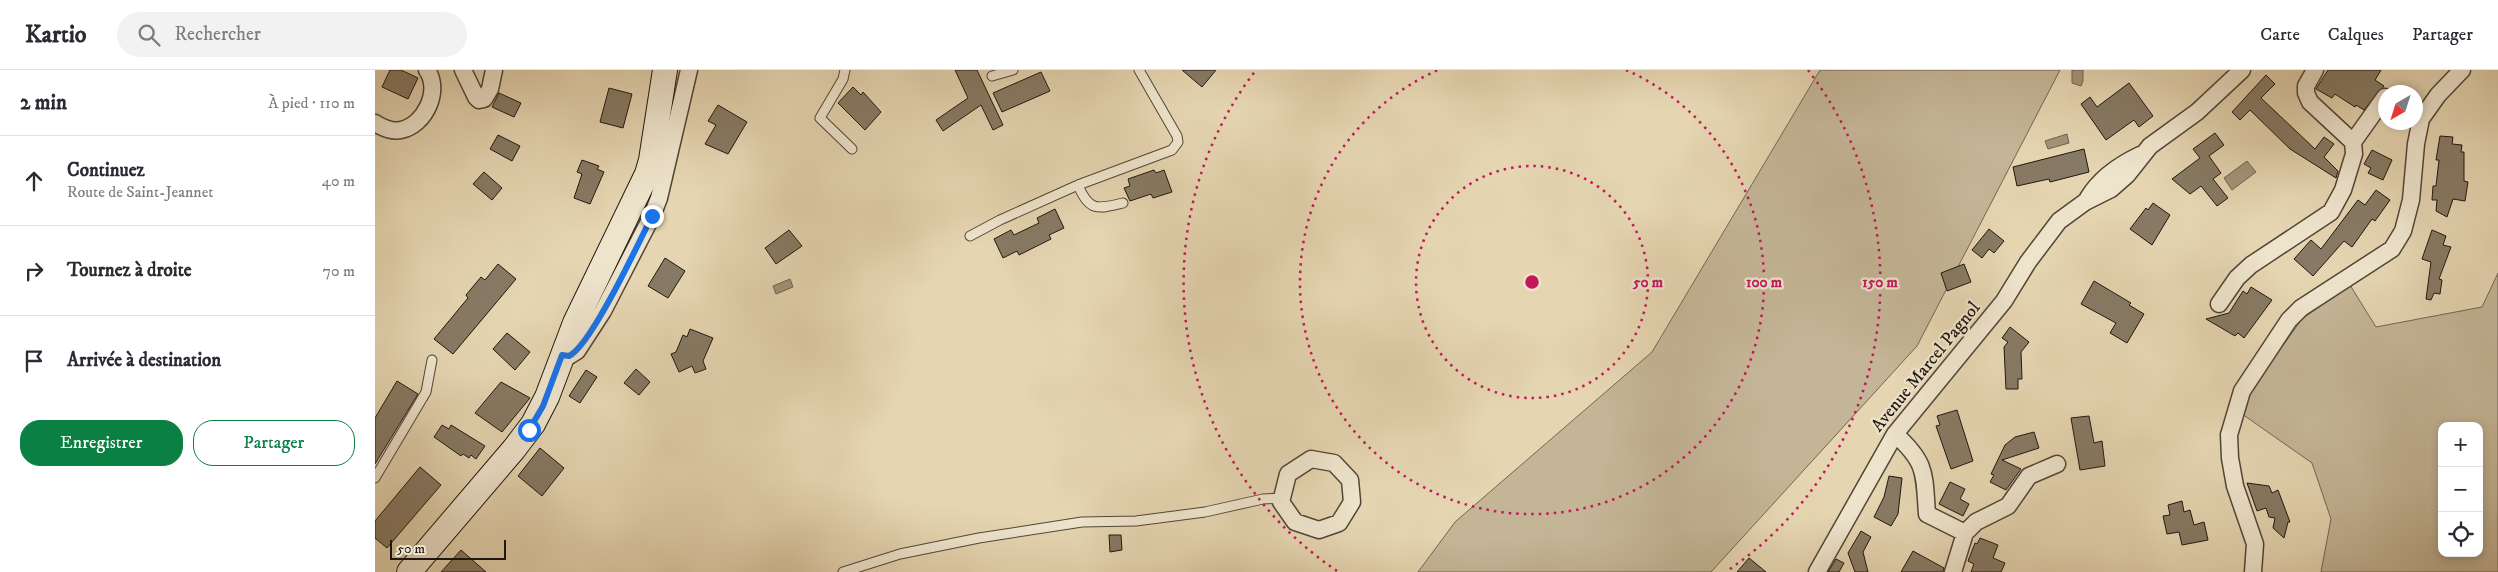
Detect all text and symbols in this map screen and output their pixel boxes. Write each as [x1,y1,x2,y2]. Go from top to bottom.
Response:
search box [117,12,467,57]
text: Kartio [25,20,87,50]
icon: search [135,21,163,49]
text: Rechercher [175,23,261,46]
text: Carte [2260,24,2300,46]
text: Calques [2328,24,2384,46]
text: Partager [2412,24,2473,46]
north arrow [2378,85,2423,130]
text: 2 min [20,90,67,116]
text: À pied · 110 m [268,93,355,113]
text: Continuez [67,159,145,182]
icon: ahead [20,167,48,195]
text: 40 m [322,171,355,191]
text: Route de Saint-Jeannet [67,182,213,202]
route end [641,205,664,228]
icon: right [20,257,48,285]
text: Tournez à droite [67,259,192,282]
text: 70 m [323,261,355,281]
centre of rings [1523,273,1541,291]
text: 50 m [1632,273,1664,292]
text: 100 m [1746,273,1783,292]
text: 150 m [1862,273,1898,292]
street label: Avenue Marcel Pagnol [1867,297,1986,437]
icon: arrive [20,347,48,375]
text: Arrivée à destination [67,349,221,372]
route start [518,419,541,442]
button: Enregistrer [20,420,183,466]
button: Partager [193,420,355,466]
map controls [2438,422,2483,557]
button: + [2438,422,2483,467]
button: − [2438,467,2483,512]
button: locate [2438,512,2483,557]
scale bar [390,537,506,560]
text: 50 m [397,540,425,558]

